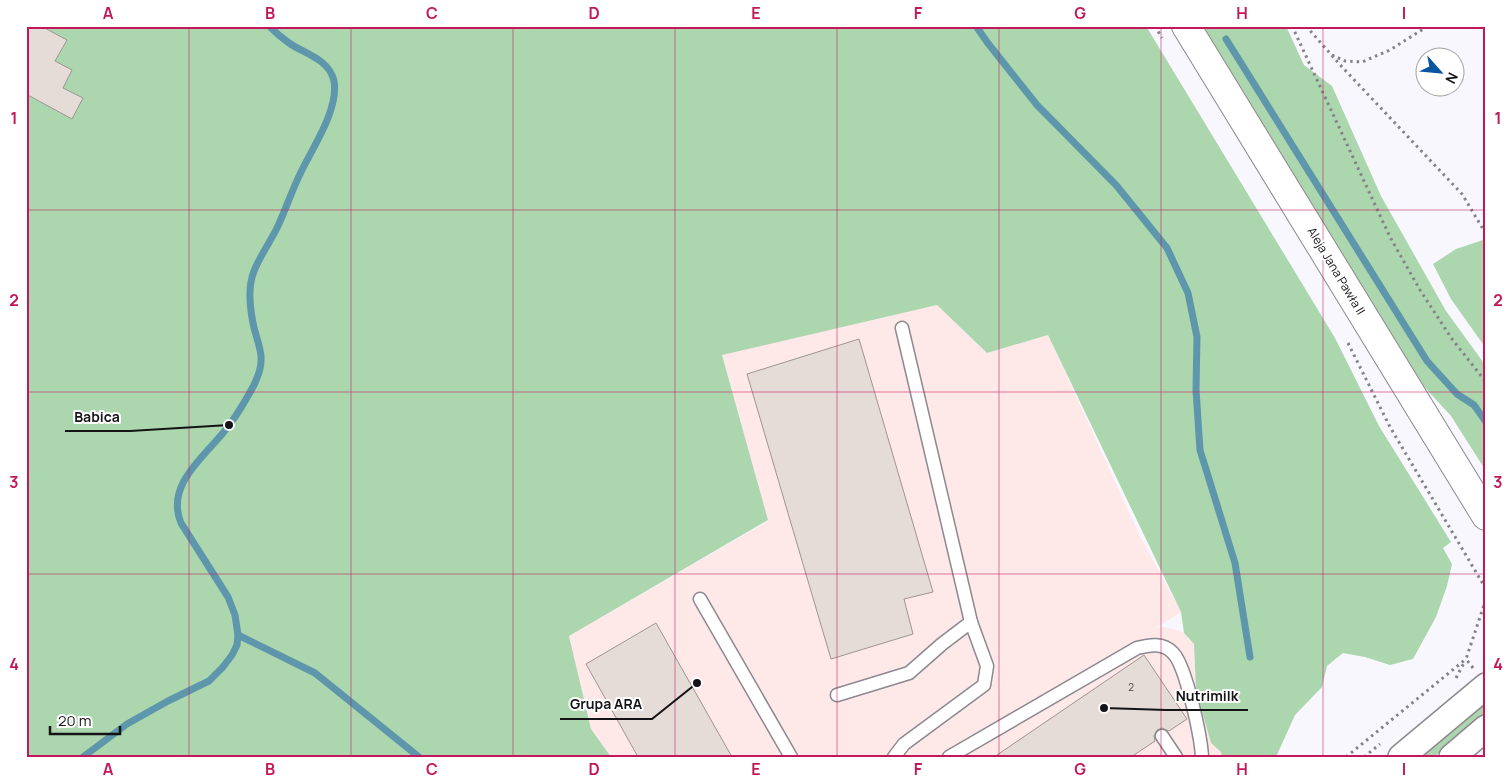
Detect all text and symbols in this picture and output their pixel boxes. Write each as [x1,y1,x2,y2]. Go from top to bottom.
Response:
text: A [103,2,114,24]
text: B [265,2,275,24]
text: C [426,2,438,24]
text: D [588,2,600,24]
text: E [751,2,761,24]
text: F [914,2,923,24]
text: G [1074,2,1086,24]
text: H [1236,2,1248,24]
text: I [1402,2,1406,24]
north arrow [1414,48,1464,98]
text: N [1441,69,1463,87]
text: 1 [10,107,18,129]
text: 1 [1494,107,1502,129]
street label: Aleja Jana Pawła II [1304,224,1369,318]
text: 2 [9,289,19,311]
text: 2 [1493,289,1503,311]
callout: Babica [65,402,130,431]
text: Babica [74,407,120,426]
text: 3 [9,471,19,493]
text: 3 [1493,471,1503,493]
text: 4 [9,653,19,675]
text: 4 [1493,653,1503,675]
house number: 2 [1128,680,1134,694]
callout: Nutrimilk [1166,681,1248,710]
text: Nutrimilk [1176,686,1239,705]
callout: Grupa ARA [560,690,652,719]
text: Grupa ARA [570,694,643,713]
scale bar [50,703,120,735]
text: 20 m [58,710,91,731]
text: A [103,758,114,780]
text: B [265,758,275,780]
text: C [426,758,438,780]
text: D [588,758,600,780]
text: E [751,758,761,780]
text: F [914,758,923,780]
text: G [1074,758,1086,780]
text: H [1236,758,1248,780]
text: I [1402,758,1406,780]

